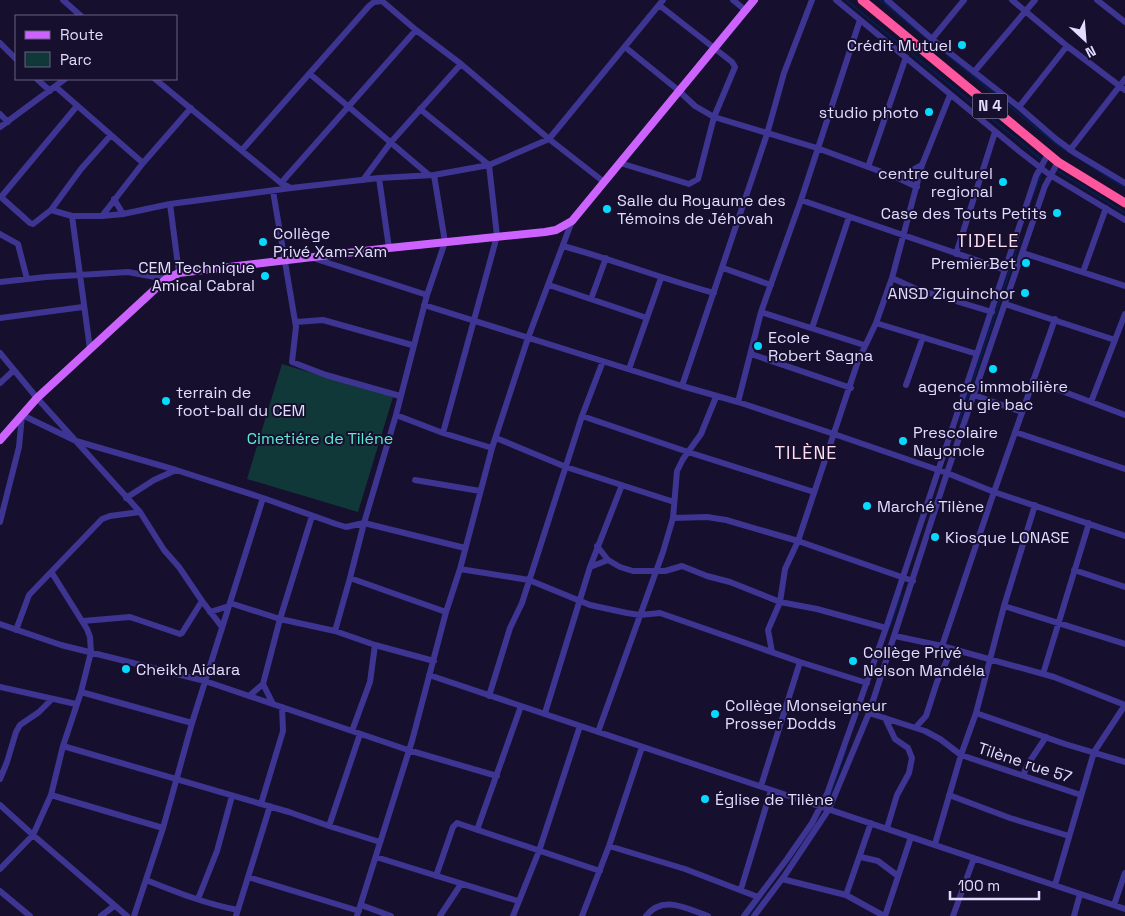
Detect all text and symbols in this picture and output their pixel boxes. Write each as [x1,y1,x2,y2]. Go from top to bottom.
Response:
legend [15,15,178,80]
north arrow [1060,15,1110,65]
text: Route [60,25,104,44]
place label: Crédit Mutuel [847,35,952,56]
marker: Crédit Mutuel [956,39,968,51]
text: N [1083,42,1099,62]
text: Parc [60,50,92,69]
road number: N 4 [972,94,1008,118]
place label: studio photo [819,102,919,123]
marker: studio photo [923,106,935,118]
place label: centre culturel regional [878,163,993,202]
marker: centre culturel regional [997,176,1009,188]
place label: Salle du Royaume des Témoins de Jéhovah [617,190,786,229]
marker: Salle du Royaume des Témoins de Jéhovah [601,203,613,215]
place label: Case des Touts Petits [881,203,1047,224]
marker: Case des Touts Petits [1051,207,1063,219]
place label: Collège Privé Xam-Xam [273,223,387,262]
district label: TIDELE [956,229,1020,252]
marker: Collège Privé Xam-Xam [257,236,269,248]
place label: PremierBet [931,253,1016,274]
place label: CEM Technique Amical Cabral [138,257,255,296]
marker: PremierBet [1020,257,1032,269]
marker: CEM Technique Amical Cabral [259,270,271,282]
place label: ANSD Ziguinchor [888,283,1015,304]
marker: ANSD Ziguinchor [1019,287,1031,299]
place label: Ecole Robert Sagna [768,327,873,366]
marker: Ecole Robert Sagna [752,340,764,352]
marker: agence immobilière du gie bac [987,363,999,375]
place label: agence immobilière du gie bac [918,376,1068,415]
place label: terrain de foot-ball du CEM [176,382,305,421]
marker: terrain de foot-ball du CEM [160,395,172,407]
place label: Prescolaire Nayoncle [913,422,998,461]
park label: Cimetiére de Tiléne [247,428,393,449]
marker: Prescolaire Nayoncle [897,435,909,447]
district label: TILÈNE [774,441,838,464]
place label: Marché Tilène [877,496,984,517]
marker: Marché Tilène [861,500,873,512]
place label: Kiosque LONASE [945,527,1069,548]
marker: Kiosque LONASE [929,531,941,543]
place label: Collège Privé Nelson Mandéla [863,642,985,681]
marker: Collège Privé Nelson Mandéla [847,655,859,667]
place label: Cheikh Aidara [136,659,240,680]
marker: Cheikh Aidara [120,663,132,675]
place label: Collège Monseigneur Prosser Dodds [725,695,887,734]
marker: Collège Monseigneur Prosser Dodds [709,708,721,720]
street label: Tilène rue 57 [975,737,1075,788]
place label: Église de Tilène [715,789,833,810]
marker: Église de Tilène [699,793,711,805]
scale bar [950,868,1039,900]
text: 100 m [958,876,1000,895]

